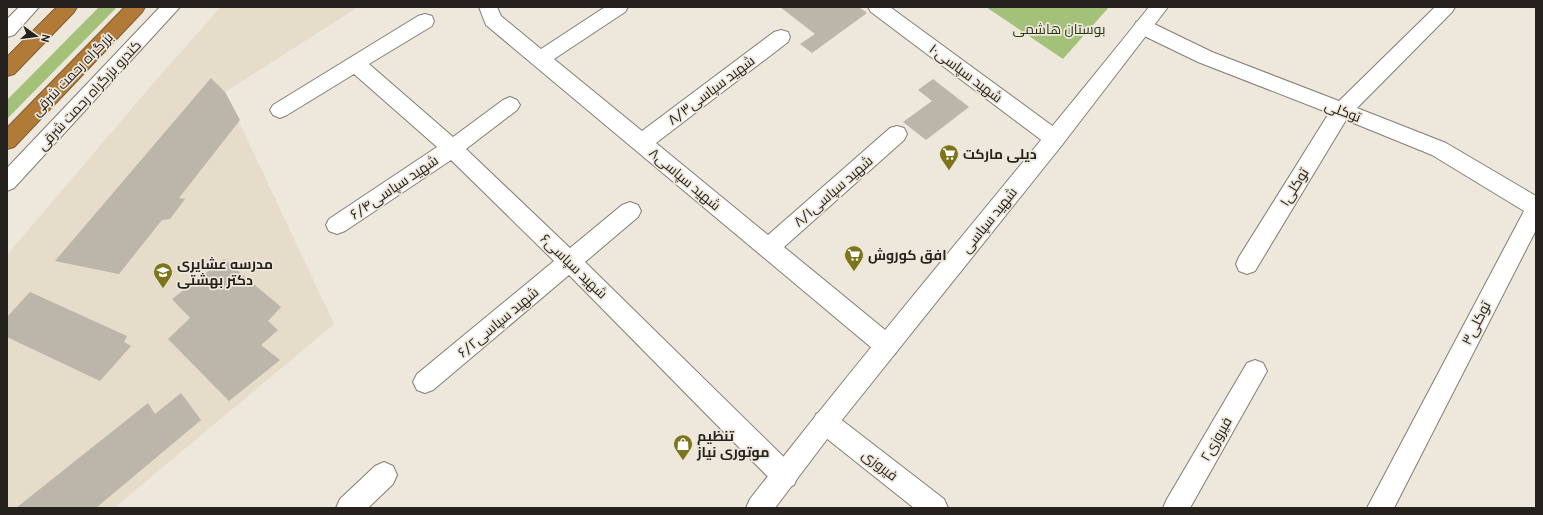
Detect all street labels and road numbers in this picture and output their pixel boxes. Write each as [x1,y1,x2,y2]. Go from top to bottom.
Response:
street label: بزرگراه رحمت شرقی [29,30,117,120]
street label: کندرو بزرگراه رحمت شرقی [35,37,146,155]
street label: شهید سپاسی۱۰ [925,41,1005,107]
street label: شهید سپاسی۸/۳ [665,53,759,129]
street label: توکلی [1322,98,1363,127]
street label: شهید سپاسی۸ [645,145,723,215]
street label: شهید سپاسی۶/۴ [348,153,442,224]
street label: شهید سپاسی۸/۱ [791,153,877,231]
street label: توکلی۱ [1277,165,1314,210]
street label: شهید سپاسی [959,185,1022,257]
street label: شهید سپاسی۶ [536,231,610,303]
street label: شهید سپاسی۶/۲ [455,284,543,362]
street label: توکلی۳ [1459,299,1496,348]
street label: فیروزی۲ [1198,415,1237,465]
street label: فیروزی [858,447,900,485]

